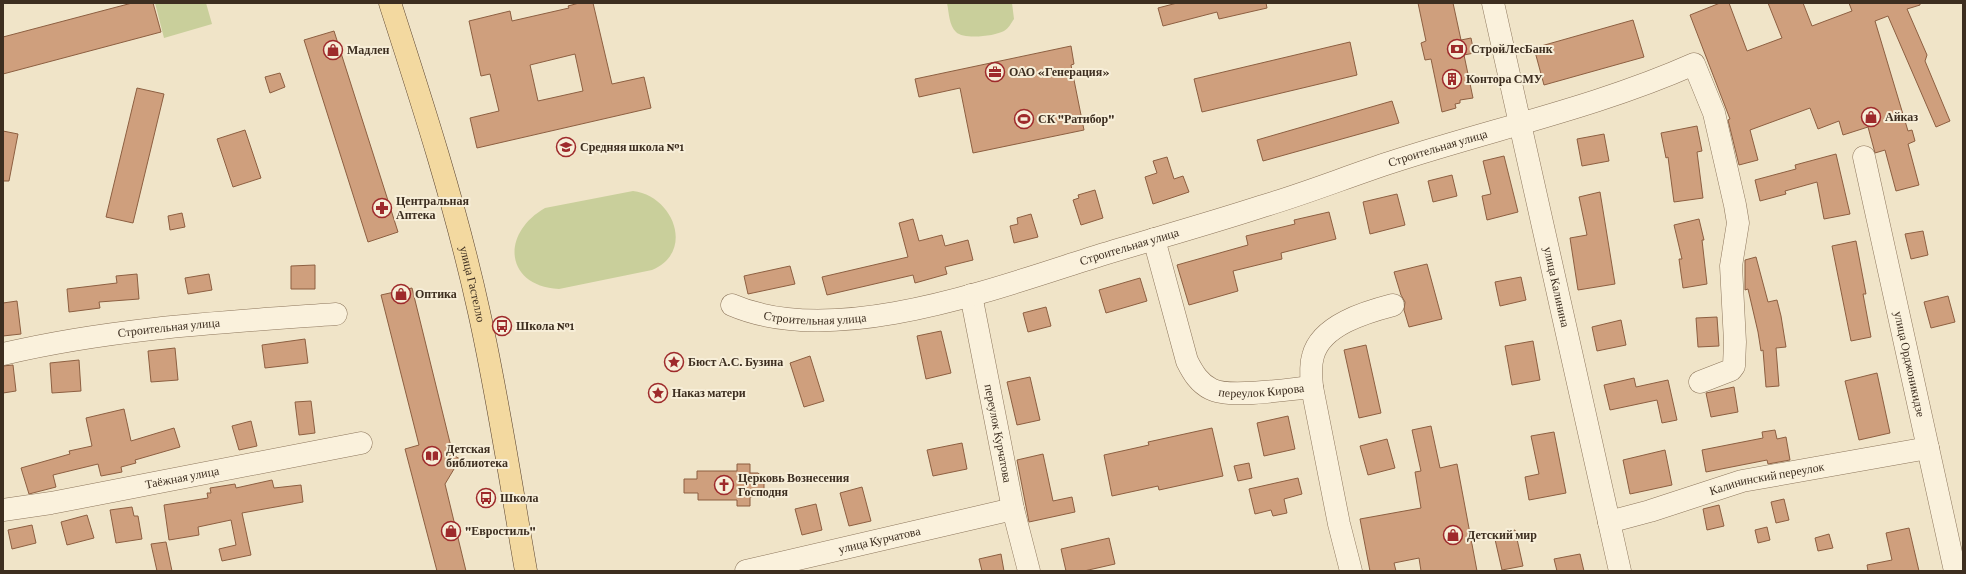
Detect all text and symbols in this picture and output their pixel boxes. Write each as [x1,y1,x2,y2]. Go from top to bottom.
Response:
bank icon: СтройЛесБанк [1446,38,1468,60]
shop icon: Мадлен [322,39,344,61]
place label: СтройЛесБанк [1471,42,1553,56]
place label: Мадлен [347,43,389,57]
office icon: ОАО «Генерация» [984,61,1006,83]
place label: ОАО «Генерация» [1009,65,1110,79]
building icon: Контора СМУ [1441,68,1463,90]
place label: Контора СМУ [1466,72,1543,86]
shop icon: Айказ [1860,106,1882,128]
sports icon: СК "Ратибор" [1013,108,1035,130]
place label: Айказ [1885,110,1918,124]
place label: СК "Ратибор" [1038,112,1115,126]
street label: Строительная улица [1386,126,1490,170]
school or university icon: Средняя школа №1 [555,136,577,158]
place label: Средняя школа №1 [580,140,685,154]
place label: Центральная Аптека [396,194,469,222]
pharmacy icon: Центральная Аптека [371,197,393,219]
street label: Строительная улица [1078,225,1181,268]
street label: улица Гастелло [457,245,488,323]
street label: улица Калинина [1541,245,1572,329]
shop icon: Оптика [390,283,412,305]
place label: Оптика [415,287,457,301]
street label: Строительная улица [762,308,868,328]
street label: улица Орджоникидзе [1891,310,1928,418]
street label: Строительная улица [117,315,221,340]
bus stop icon: Школа №1 [491,315,513,337]
place label: Школа №1 [516,319,575,333]
place icon: Бюст А.С. Бузина [663,351,685,373]
place label: Бюст А.С. Бузина [688,355,783,369]
street label: переулок Кирова [1217,381,1306,400]
place icon: Наказ матери [647,382,669,404]
street label: переулок Курчатова [982,383,1015,485]
place label: Наказ матери [672,386,746,400]
place label: Детская библиотека [446,442,508,470]
library icon: Детская библиотека [421,445,443,467]
street label: Калининский переулок [1708,460,1826,498]
street label: Таёжная улица [144,463,221,492]
place label: Церковь Вознесения Господня [738,471,850,499]
church icon: Церковь Вознесения Господня [713,474,735,496]
bus stop icon: Школа [475,487,497,509]
place label: Школа [500,491,539,505]
shop icon: "Евростиль" [440,520,462,542]
place label: "Евростиль" [465,524,536,538]
street label: улица Курчатова [837,524,922,556]
shop icon: Детский мир [1442,524,1464,546]
place label: Детский мир [1467,528,1537,542]

